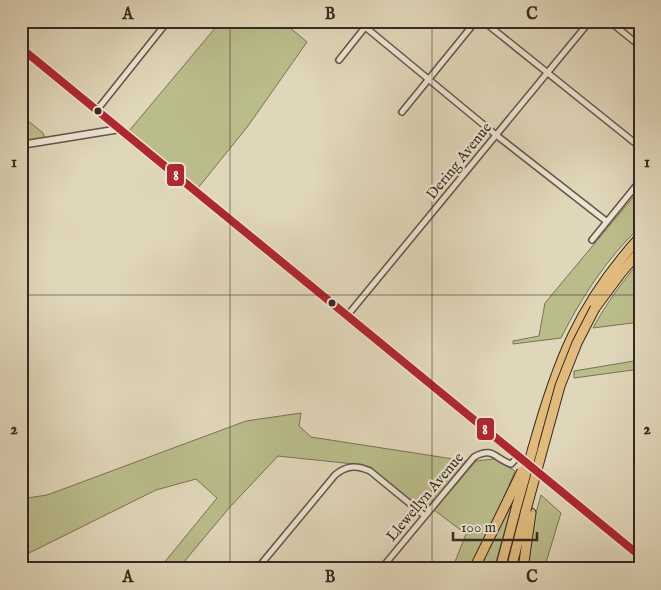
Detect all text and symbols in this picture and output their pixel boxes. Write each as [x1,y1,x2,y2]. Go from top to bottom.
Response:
text: A [122,5,135,25]
text: B [325,5,336,25]
text: C [526,5,538,25]
unlabelled marker [93,106,103,116]
street label: Dering Avenue [422,119,496,203]
text: 1 [11,153,17,173]
text: 1 [644,153,650,173]
line badge: 8 [166,163,185,187]
text: 8 [173,167,179,185]
unlabelled marker [327,298,337,308]
line badge: 8 [476,417,495,441]
text: 2 [10,420,18,440]
text: 2 [643,420,651,440]
text: 8 [482,421,488,439]
street label: Llewellyn Avenue [382,448,468,546]
scale bar [453,510,537,542]
text: 100 m [461,518,497,537]
text: A [122,568,135,588]
text: B [325,568,336,588]
text: C [526,568,538,588]

